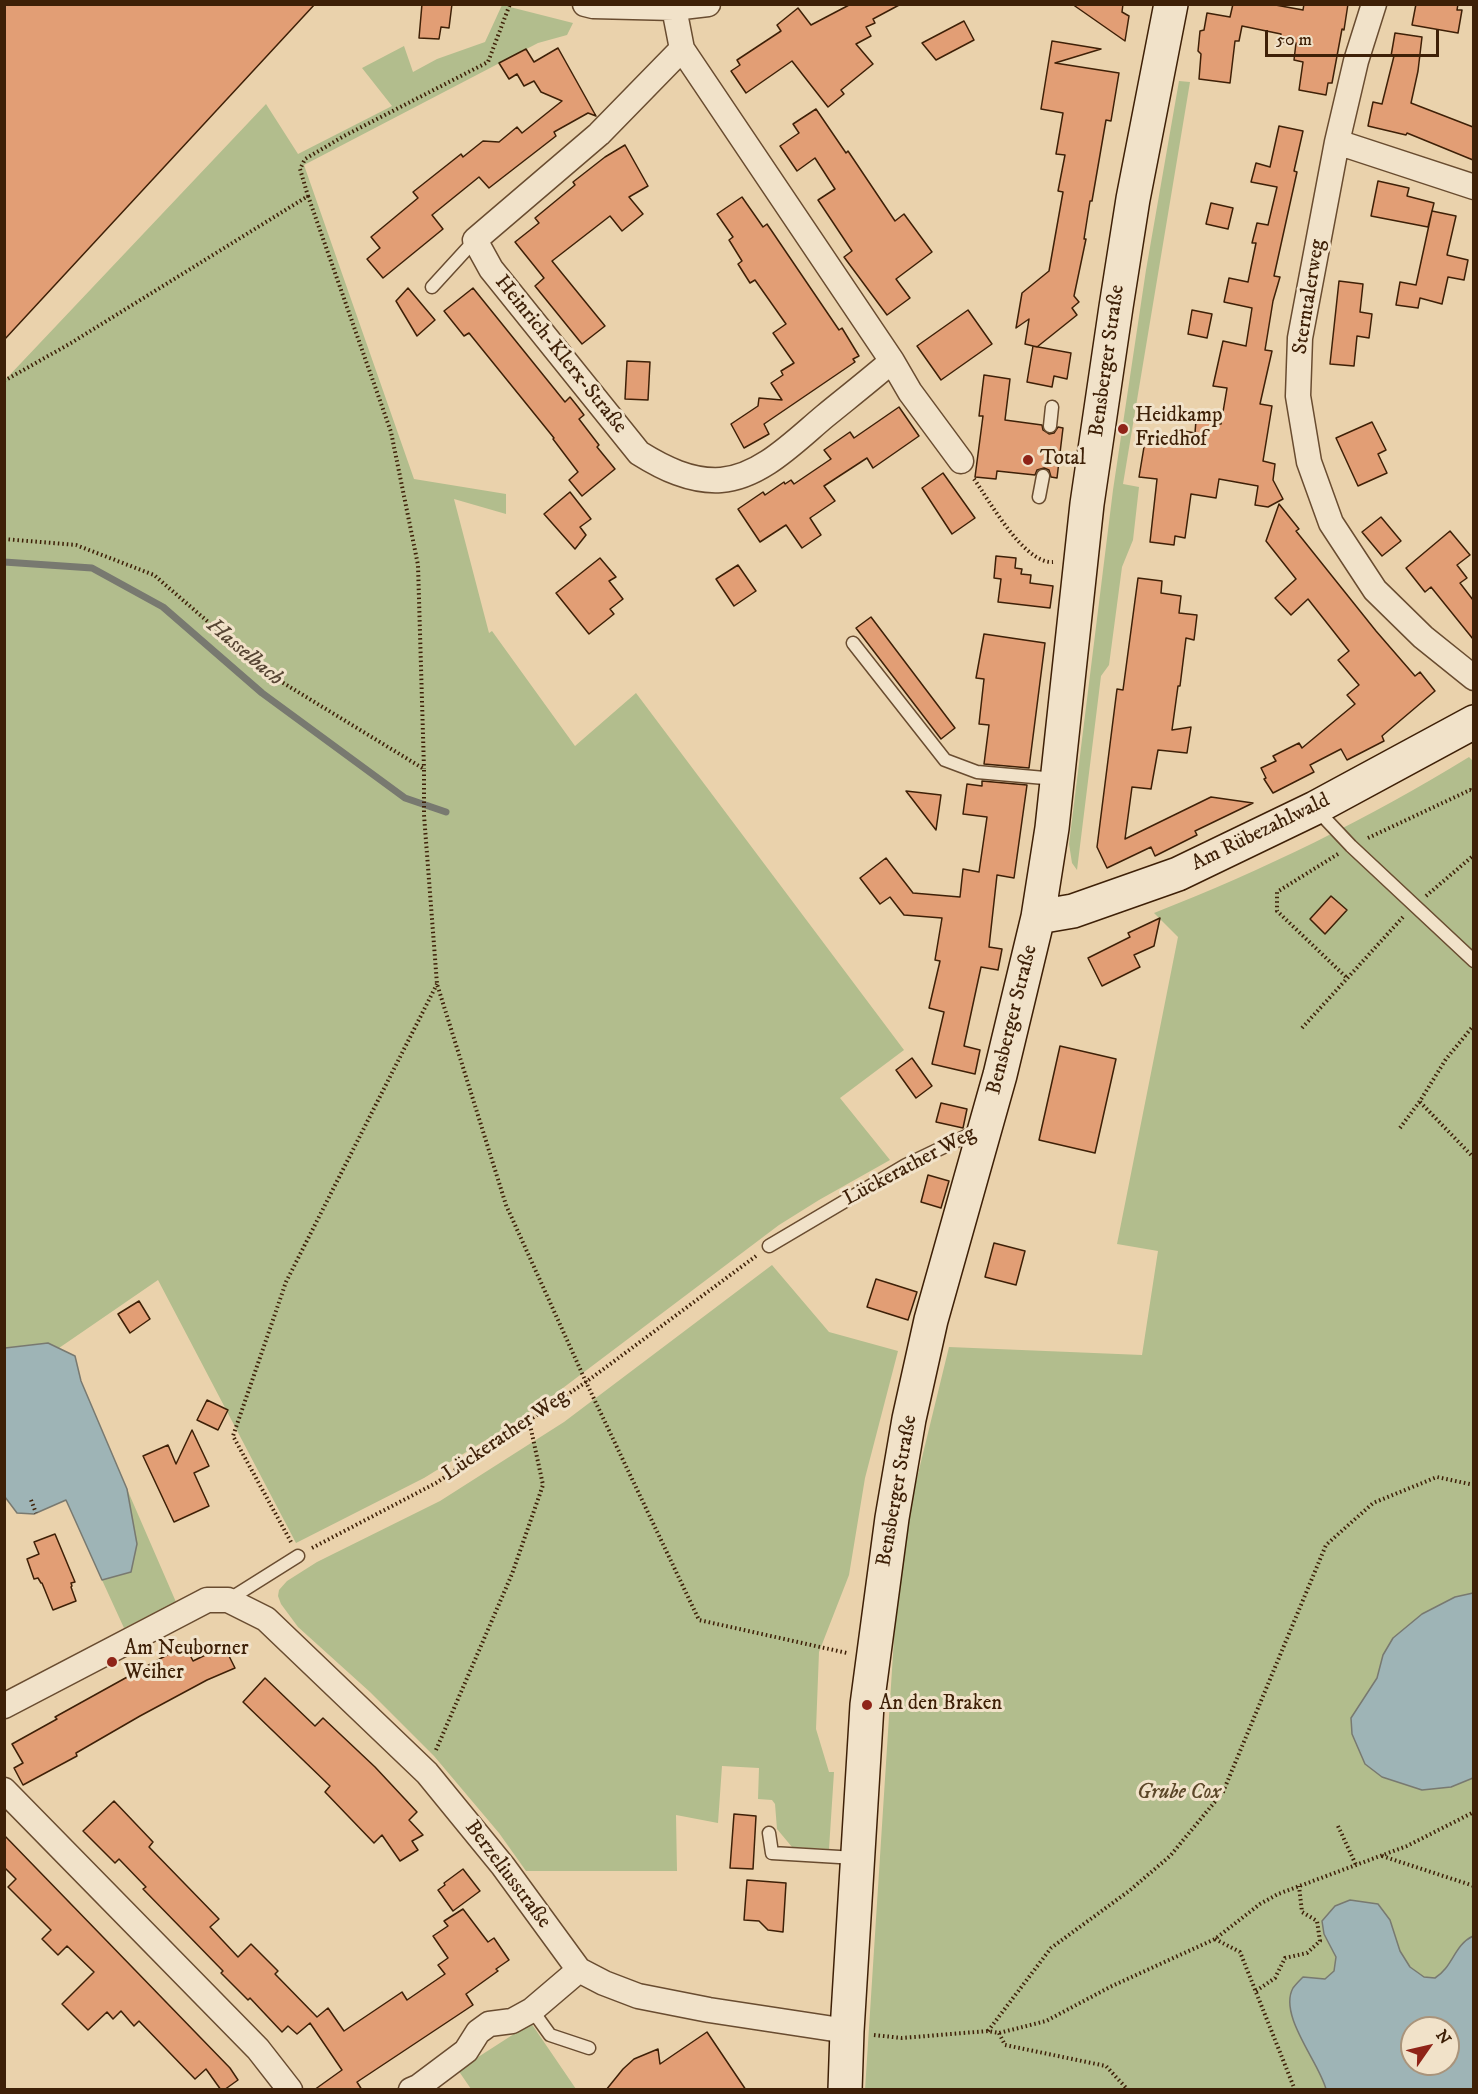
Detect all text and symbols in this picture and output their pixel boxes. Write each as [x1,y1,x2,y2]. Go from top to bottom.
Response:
scale bar [1268,18,1442,56]
text: 50 m [1276,29,1312,51]
street label: Sterntalerweg [1288,238,1332,356]
street label: Heinrich-Klerx-Straße [488,271,632,439]
street label: Bensberger Straße [1085,283,1131,439]
place label: Heidkamp Friedhof [1135,404,1223,454]
marker: Heidkamp Friedhof [1116,422,1130,436]
place label: Total [1040,447,1086,473]
marker: Total [1021,453,1035,467]
water label: Hasselbach [200,613,288,693]
street label: Am Rübezahlwald [1188,789,1334,877]
street label: Bensberger Straße [982,943,1044,1097]
street label: Lückerather Weg [840,1122,980,1212]
street label: Lückerather Weg [439,1385,573,1487]
street label: Bensberger Straße [872,1413,924,1569]
place label: Am Neuborner Weiher [124,1637,249,1687]
marker: Am Neuborner Weiher [105,1655,119,1669]
place label: An den Braken [879,1692,1002,1718]
marker: An den Braken [860,1698,874,1712]
park label: Grube Cox [1137,1781,1221,1807]
street label: Berzeliusstraße [458,1816,556,1934]
north arrow [1400,2016,1460,2076]
text: N [1431,2026,1455,2048]

